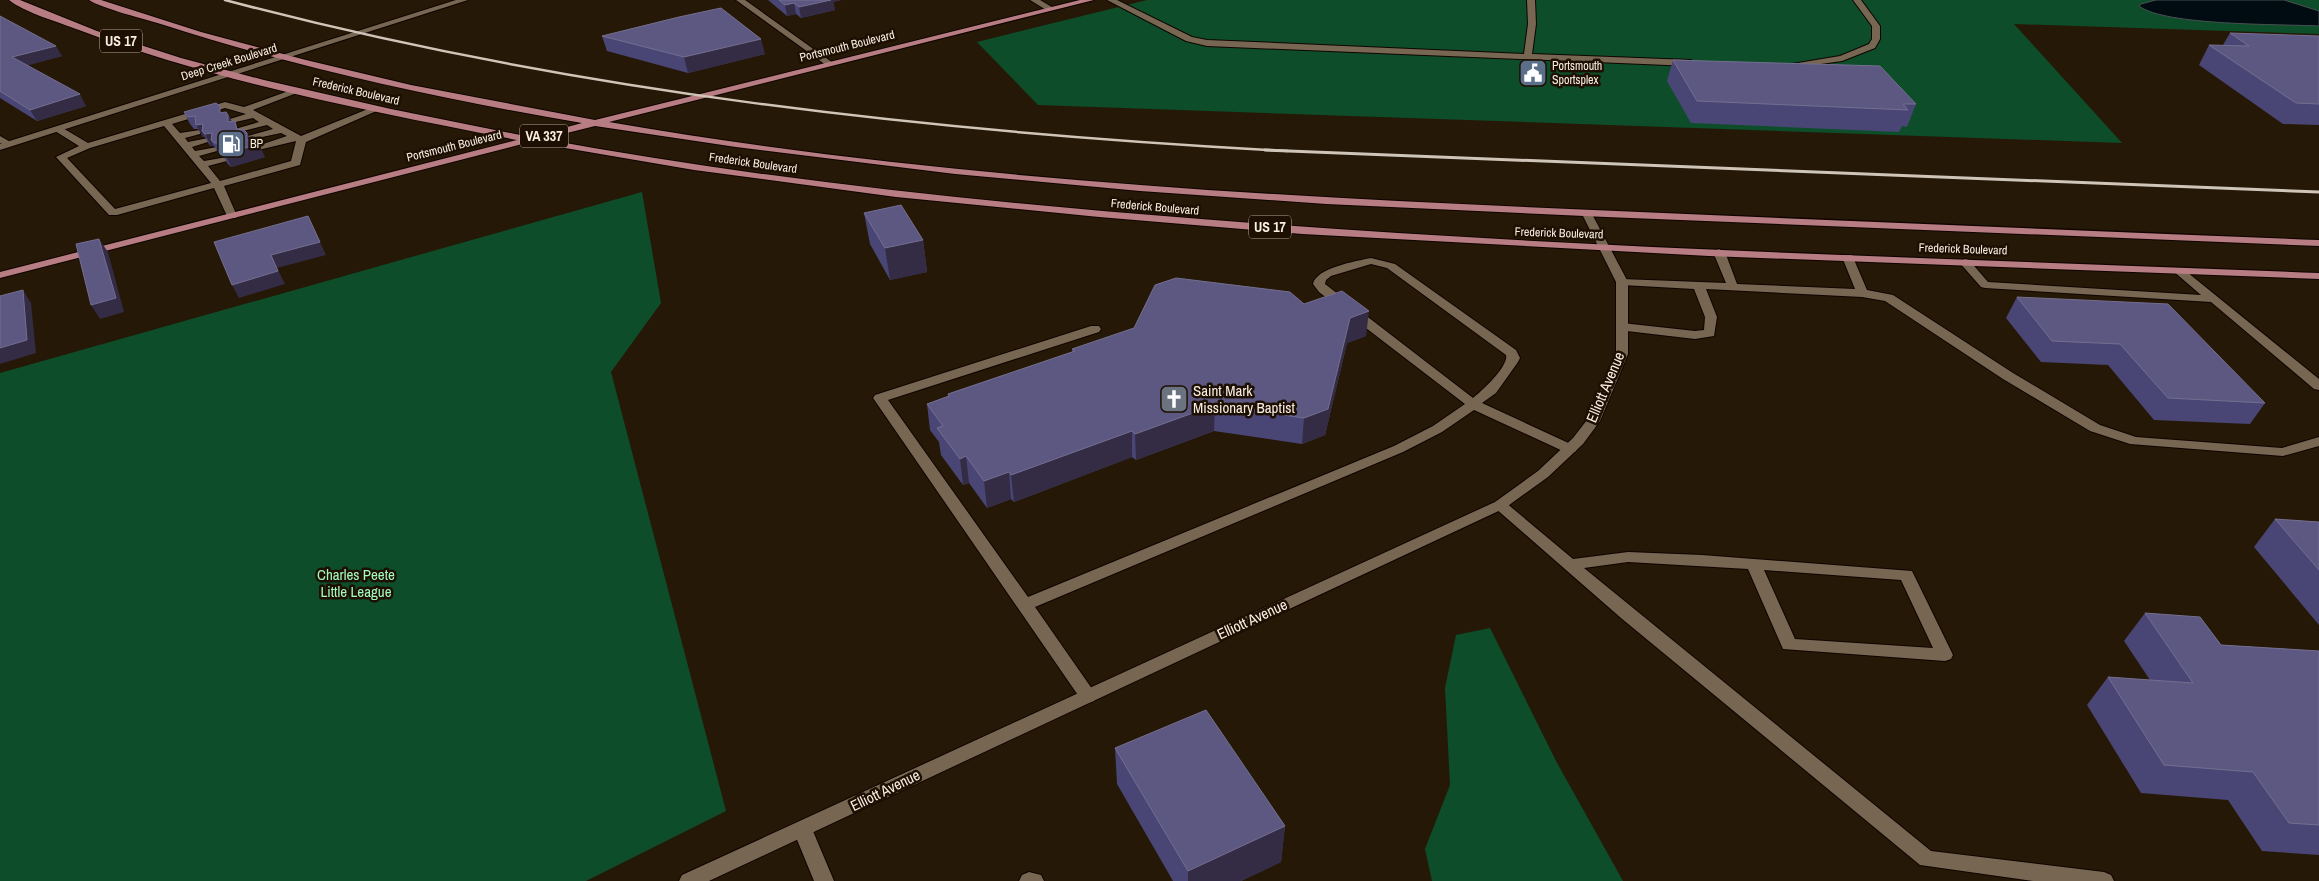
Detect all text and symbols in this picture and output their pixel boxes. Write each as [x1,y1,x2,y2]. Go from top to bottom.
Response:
street label: Portsmouth Boulevard [798,26,896,66]
road number: US 17 [100,29,142,52]
street label: Deep Creek Boulevard [179,40,279,84]
public building icon: Portsmouth Sportsplex [1518,58,1548,88]
place label: Portsmouth Sportsplex [1552,58,1602,88]
street label: Frederick Boulevard [311,73,401,109]
road number: VA 337 [520,124,568,148]
street label: Portsmouth Boulevard [405,126,503,166]
fuel station icon: BP [216,129,246,159]
place label: BP [250,136,264,152]
street label: Frederick Boulevard [708,149,798,177]
street label: Frederick Boulevard [1110,195,1200,219]
road number: US 17 [1249,216,1291,238]
street label: Frederick Boulevard [1514,223,1604,243]
street label: Frederick Boulevard [1918,239,2008,259]
street label: Elliott Avenue [1581,348,1629,426]
place label: Saint Mark Missionary Baptist [1193,380,1295,418]
church icon: Saint Mark Missionary Baptist [1159,384,1189,414]
park label: Charles Peete Little League [317,564,395,602]
street label: Elliott Avenue [1214,594,1291,644]
street label: Elliott Avenue [847,764,923,816]

